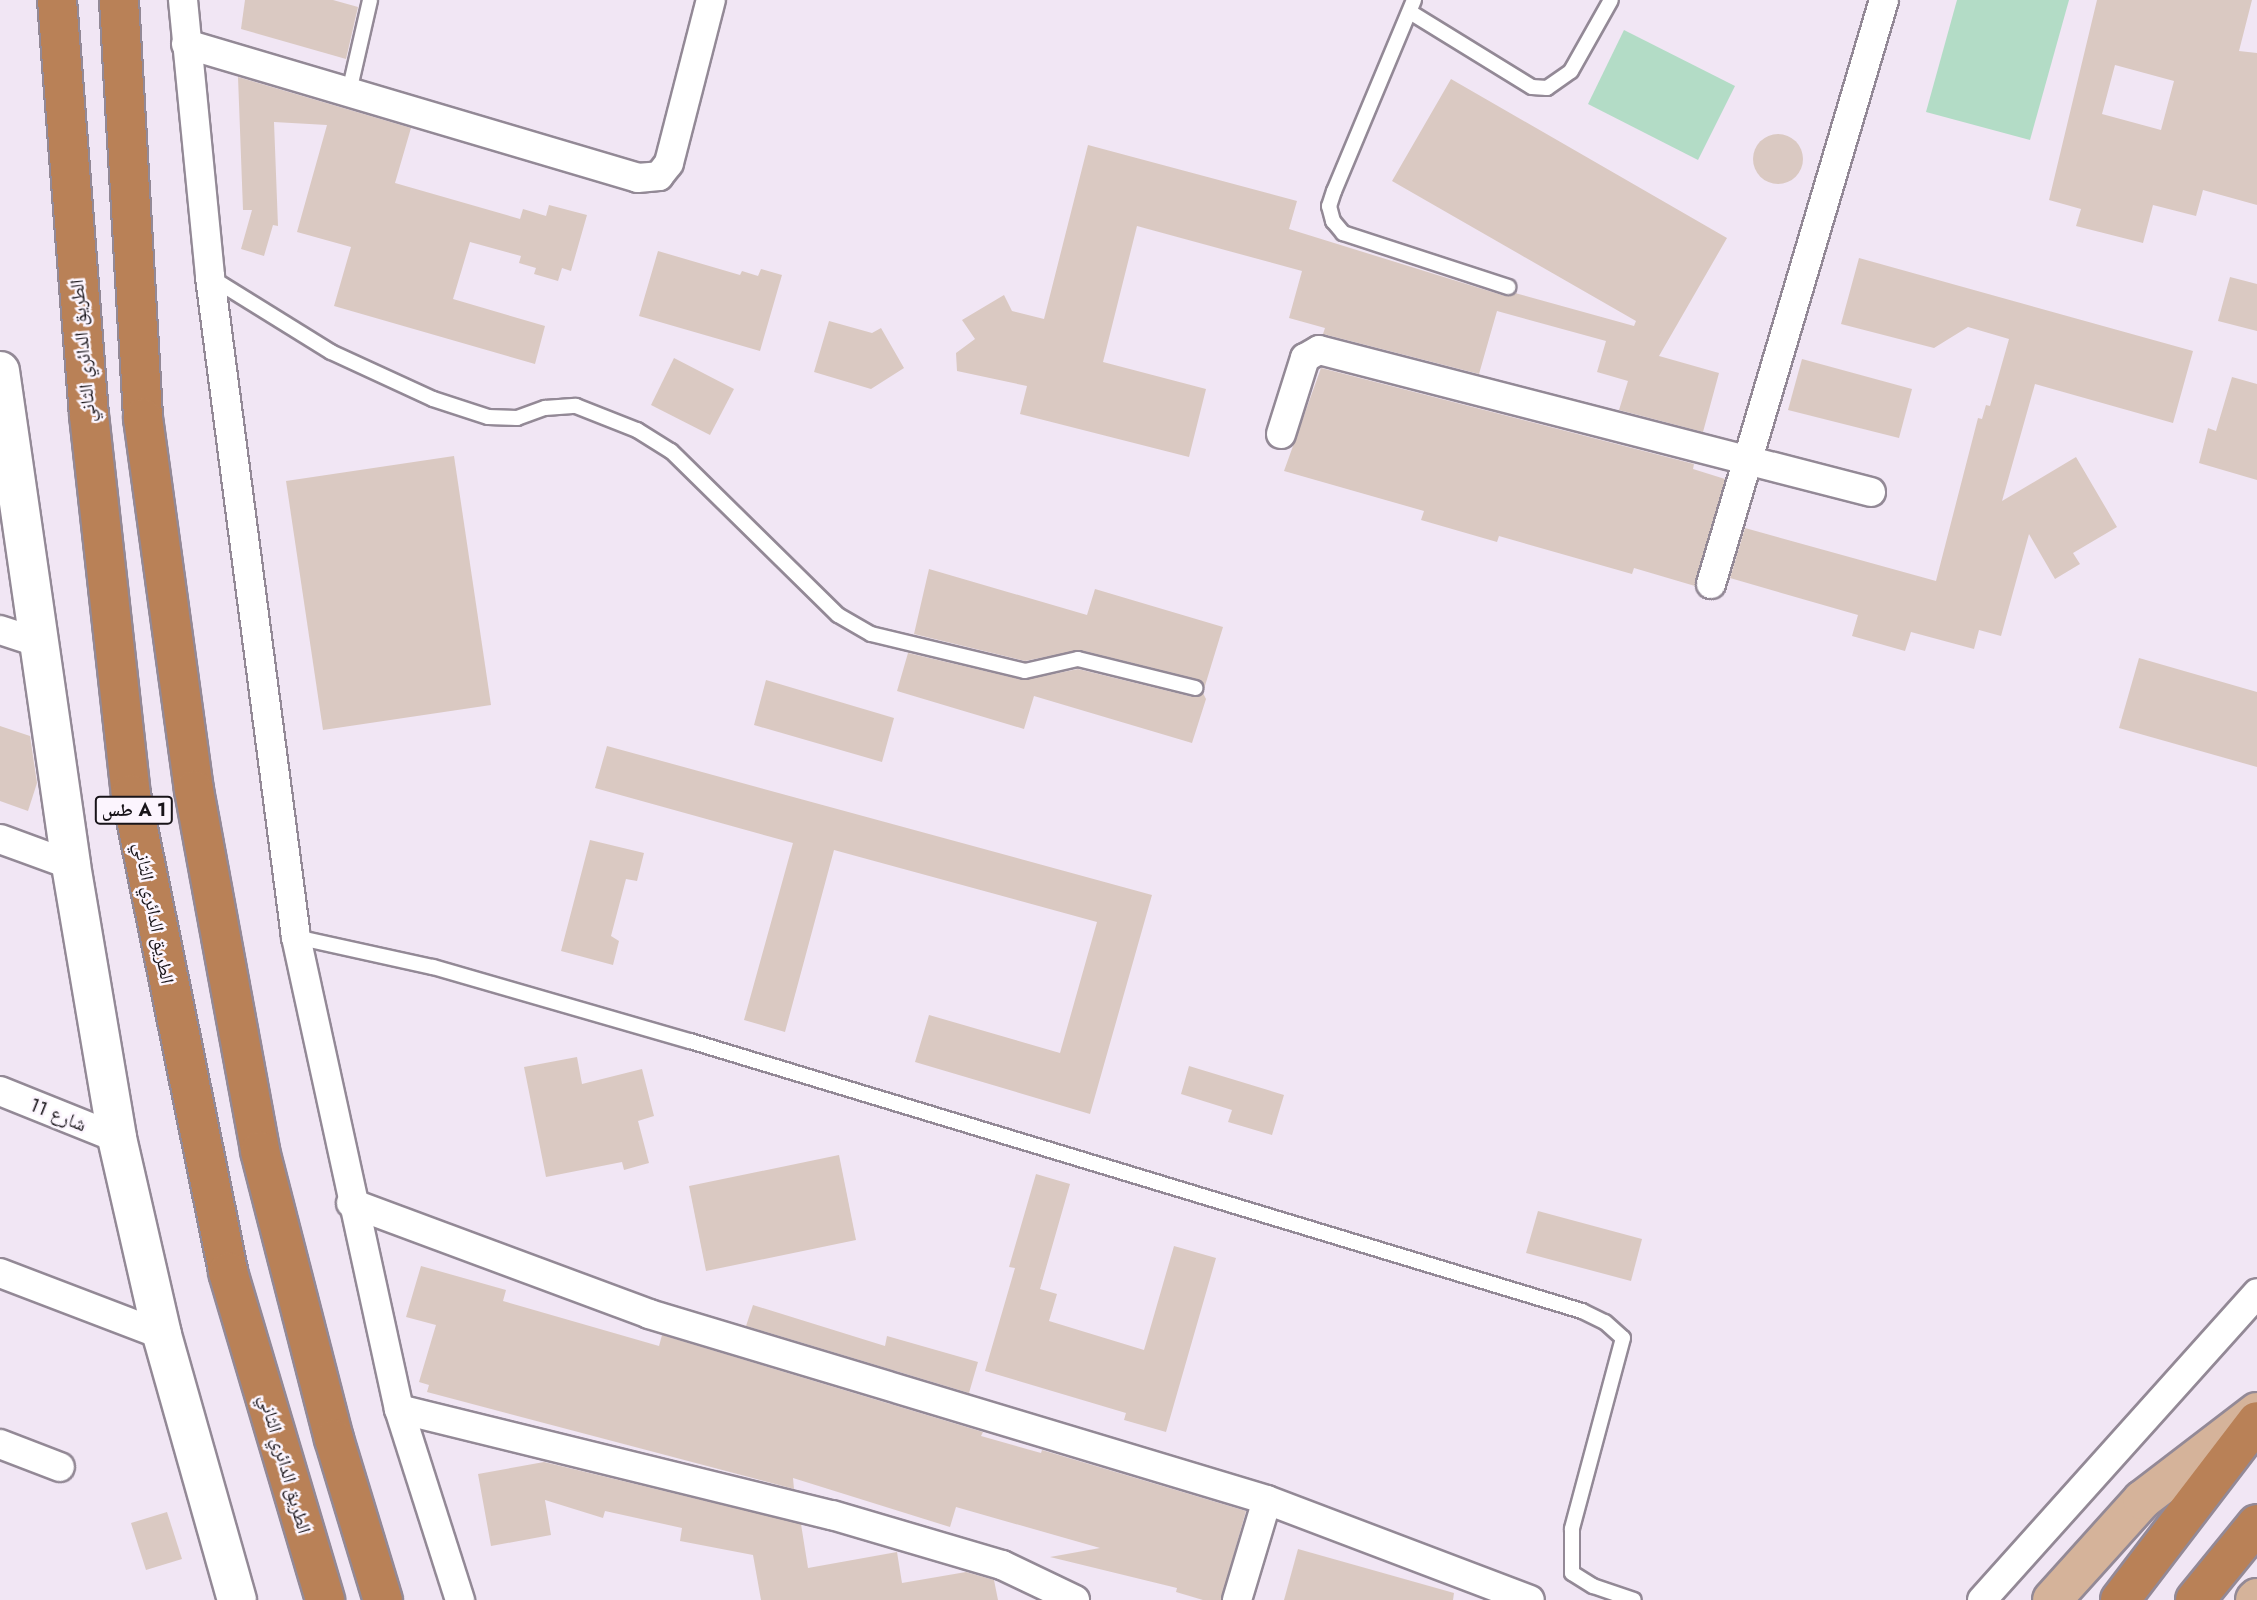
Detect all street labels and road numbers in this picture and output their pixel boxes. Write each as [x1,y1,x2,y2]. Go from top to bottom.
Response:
street label: الطريق الدائري الثاني [65,279,101,423]
road number: طس A 1 [94,796,174,824]
street label: الطريق الدائري الثاني [129,840,179,986]
street label: شارع 11 [26,1093,90,1137]
street label: الطريق الدائري الثاني [254,1392,316,1536]

